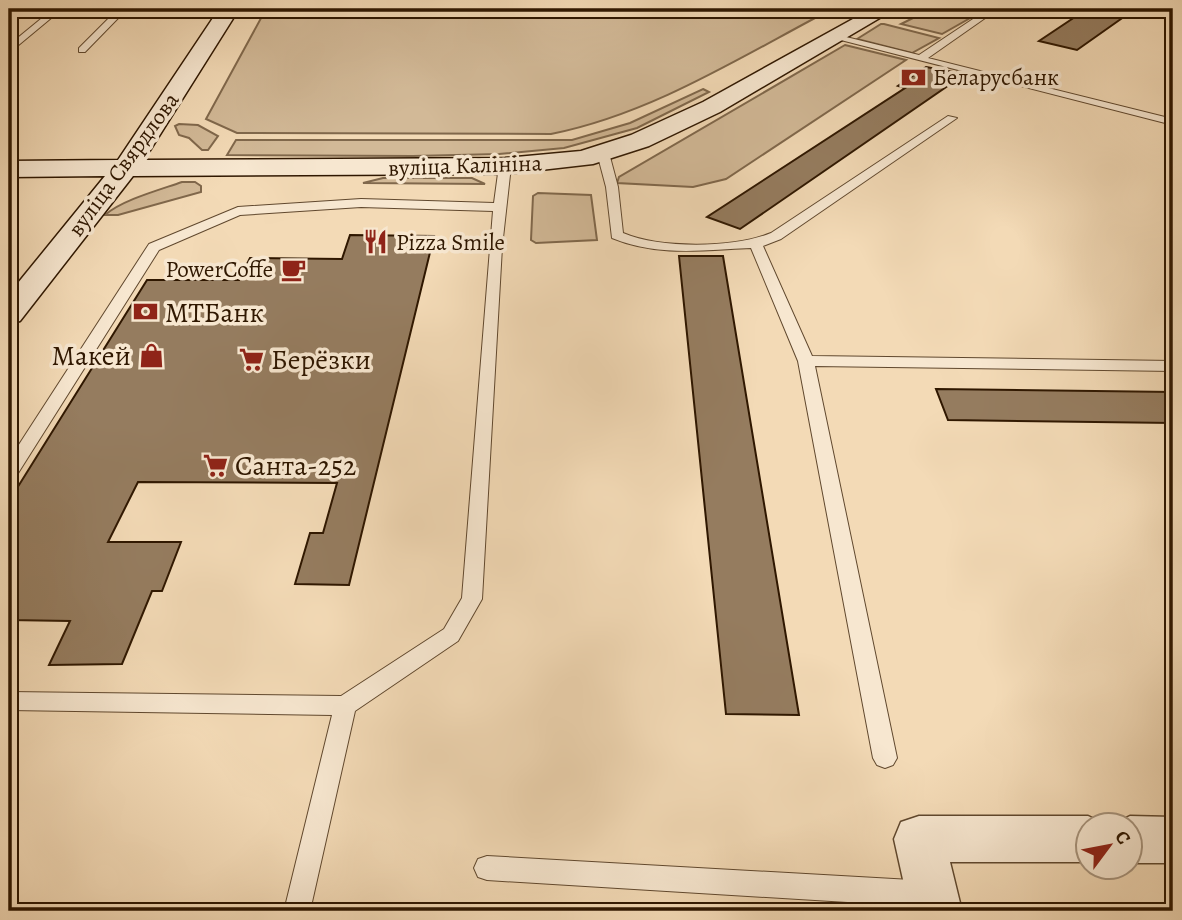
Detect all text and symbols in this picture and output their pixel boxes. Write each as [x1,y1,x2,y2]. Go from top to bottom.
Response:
place label: Беларусбанк [933,62,1059,93]
bank icon: Беларусбанк [899,63,927,91]
street label: вуліца Свярдлова [61,86,186,243]
street label: вуліца Калініна [388,147,543,184]
place label: Pizza Smile [396,227,505,258]
restaurant icon: Pizza Smile [362,228,390,256]
place label: PowerCoffe [166,254,273,285]
cafe icon: PowerCoffe [279,255,307,283]
place label: МТБанк [165,294,264,332]
bank icon: МТБанк [131,298,159,326]
place label: Макей [52,337,131,375]
shop icon: Макей [137,341,165,369]
place label: Берёзки [271,341,371,379]
supermarket icon: Берёзки [237,345,265,373]
place label: Санта-252 [235,447,356,485]
supermarket icon: Санта-252 [201,451,229,479]
north arrow [1074,811,1144,881]
text: С [1108,826,1137,849]

